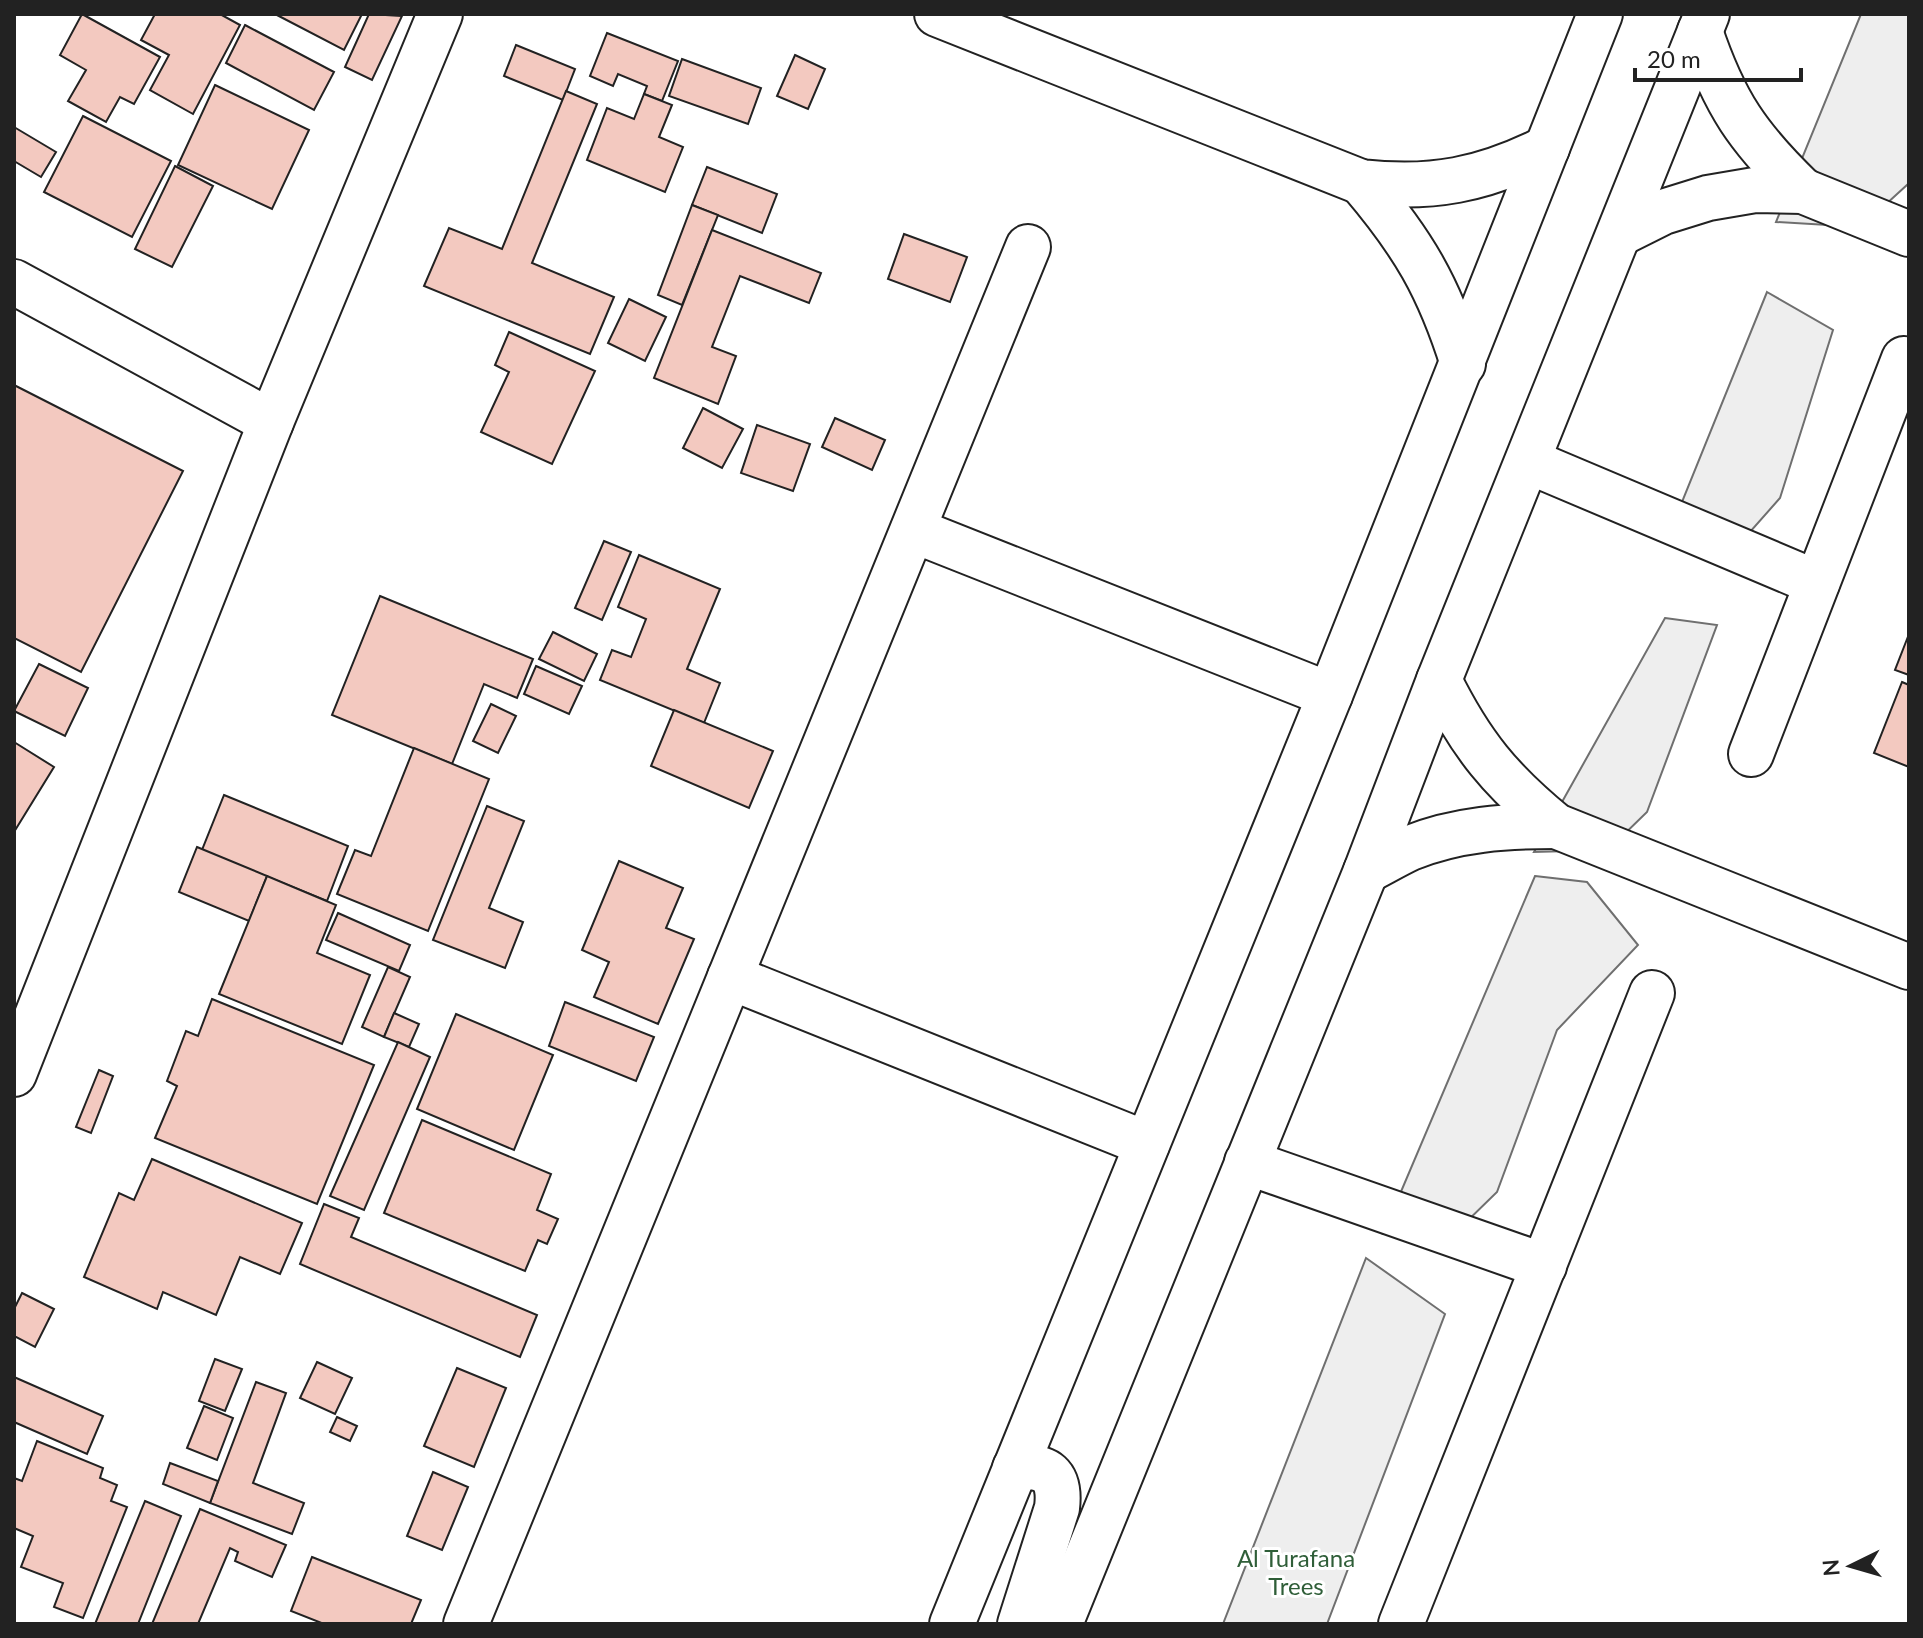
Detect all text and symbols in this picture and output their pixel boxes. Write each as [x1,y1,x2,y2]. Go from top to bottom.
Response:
scale bar [1635,32,1801,82]
text: 20 m [1647,44,1701,73]
north arrow [1811,1526,1891,1606]
park label: Al Turafana Trees [1237,1543,1355,1600]
text: N [1816,1558,1845,1577]

